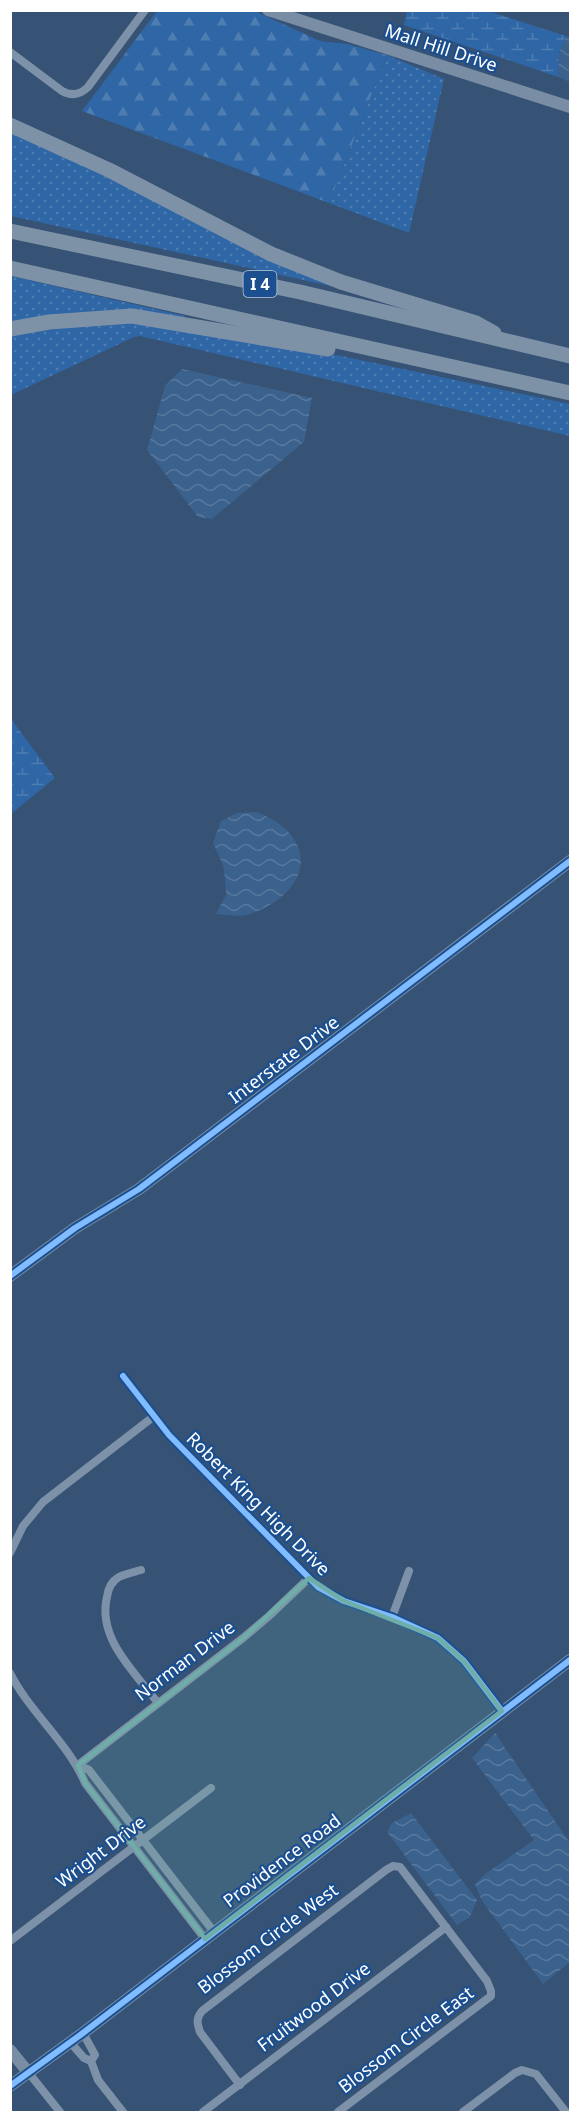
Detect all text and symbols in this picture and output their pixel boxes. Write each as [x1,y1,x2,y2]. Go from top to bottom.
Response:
street label: Mall Hill Drive [382,18,501,77]
road number: I 4 [244,271,276,297]
street label: Interstate Drive [223,1010,343,1109]
street label: Robert King High Drive [182,1426,336,1580]
street label: Norman Drive [130,1615,239,1706]
street label: Providence Road [218,1808,345,1912]
street label: Wright Drive [51,1810,150,1893]
street label: Blossom Circle West [192,1877,343,1999]
street label: Fruitwood Drive [252,1956,375,2056]
street label: Blossom Circle East [333,1980,478,2098]

